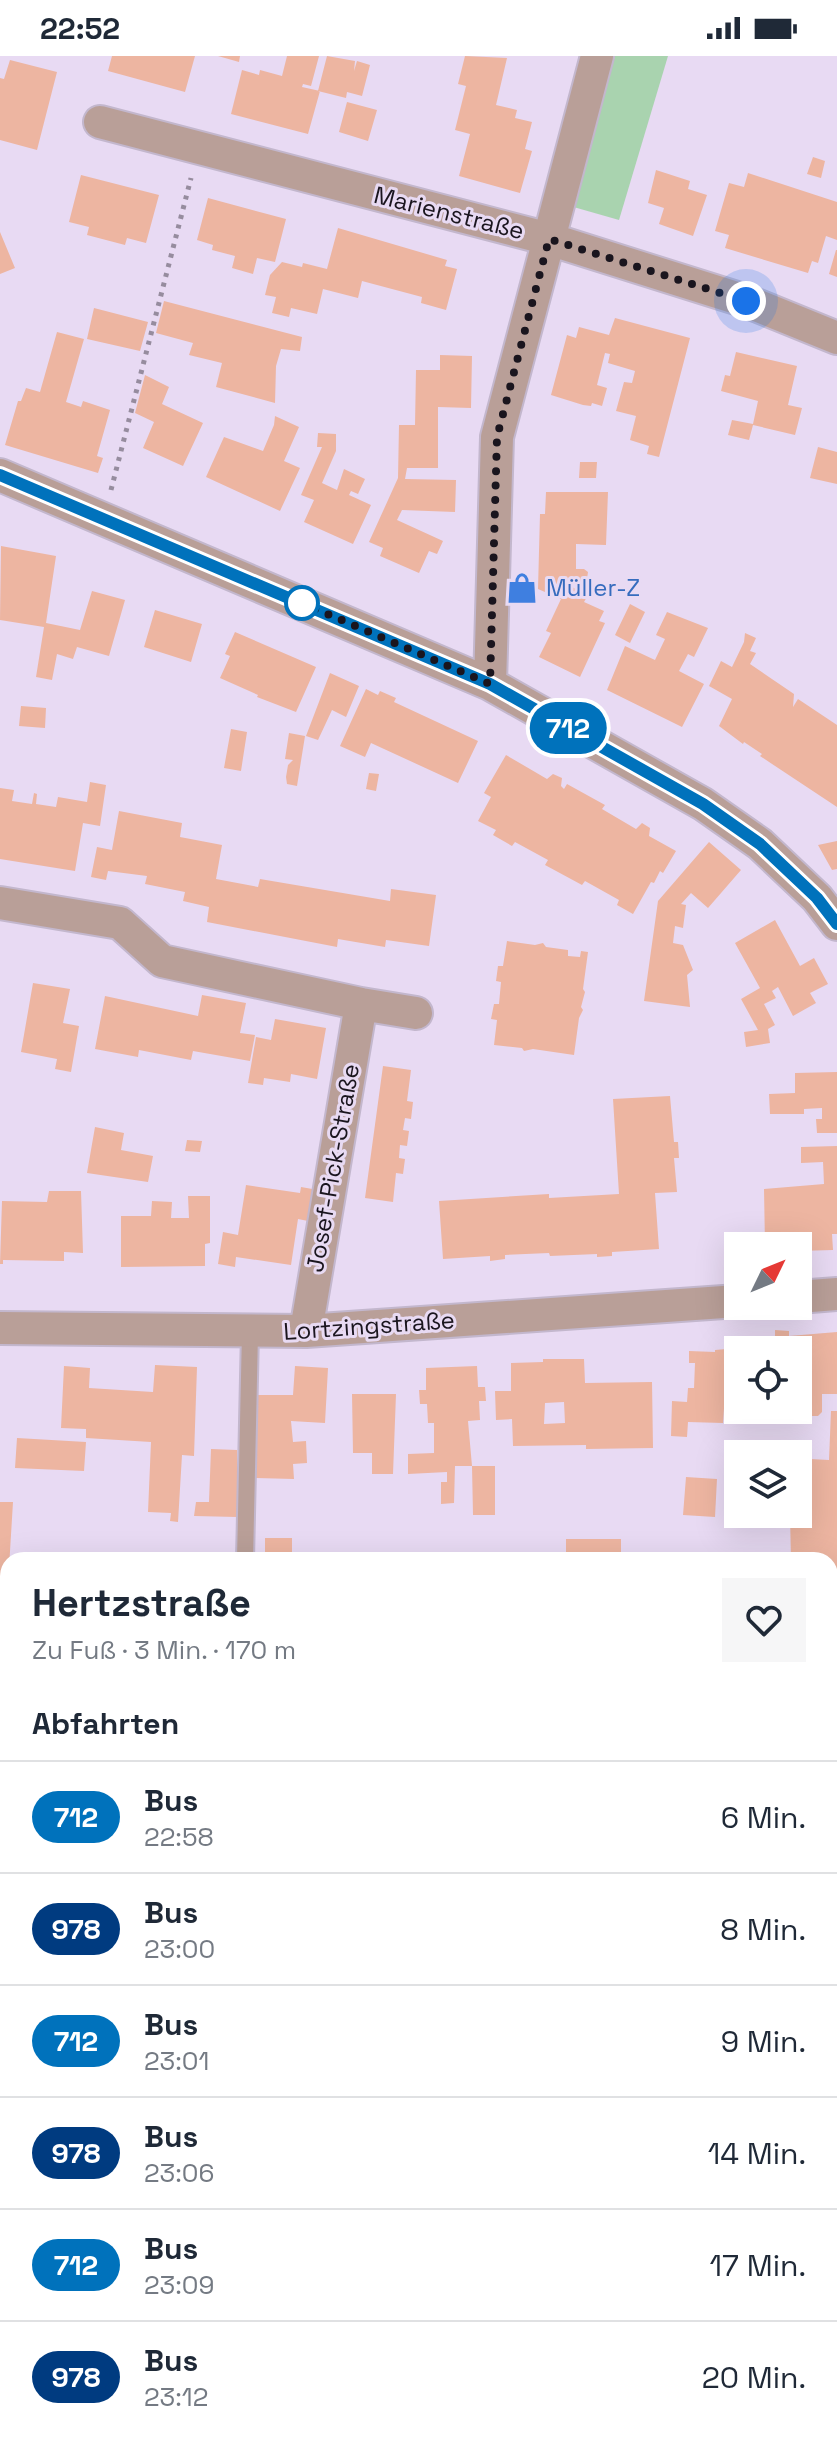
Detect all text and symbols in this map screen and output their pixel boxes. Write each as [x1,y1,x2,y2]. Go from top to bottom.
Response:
text: 22:52 [40,9,120,48]
street label: Marienstraße [371,179,527,246]
your location [726,281,766,321]
shop icon: Müller-Z [505,571,539,605]
place label: Müller-Z [546,572,640,603]
unlabelled marker [285,586,319,620]
line badge: 712 [522,702,614,754]
text: 712 [546,710,590,746]
street label: Josef-Pick-Straße [299,1061,366,1275]
north arrow [724,1232,812,1320]
map controls [724,1232,812,1528]
street label: Lortzingstraße [282,1304,456,1347]
button: locate [724,1336,812,1424]
button: layers [724,1440,812,1528]
button: heart [722,1578,806,1662]
text: Hertzstraße [32,1579,251,1627]
text: Zu Fuß · 3 Min. · 170 m [32,1633,296,1667]
text: Abfahrten [32,1704,179,1743]
text: Bus [144,1781,198,1820]
text: 6 Min. [721,1798,806,1837]
text: 712 [54,1799,98,1835]
text: 22:58 [144,1820,214,1854]
text: Bus [144,1893,198,1932]
text: 8 Min. [720,1910,806,1949]
text: 978 [51,1911,101,1947]
text: 23:00 [144,1932,215,1966]
text: Bus [144,2005,198,2044]
text: 9 Min. [721,2022,806,2061]
text: 712 [54,2023,98,2059]
text: 23:01 [144,2044,209,2078]
text: Bus [144,2117,198,2156]
text: 14 Min. [708,2134,806,2173]
text: 978 [51,2135,101,2171]
text: 23:06 [144,2156,214,2190]
text: Bus [144,2229,198,2268]
text: 17 Min. [710,2246,806,2285]
text: 712 [54,2247,98,2283]
text: 23:09 [144,2268,214,2302]
text: Bus [144,2341,198,2380]
text: 20 Min. [702,2358,806,2397]
text: 978 [51,2359,101,2395]
text: 23:12 [144,2380,208,2414]

